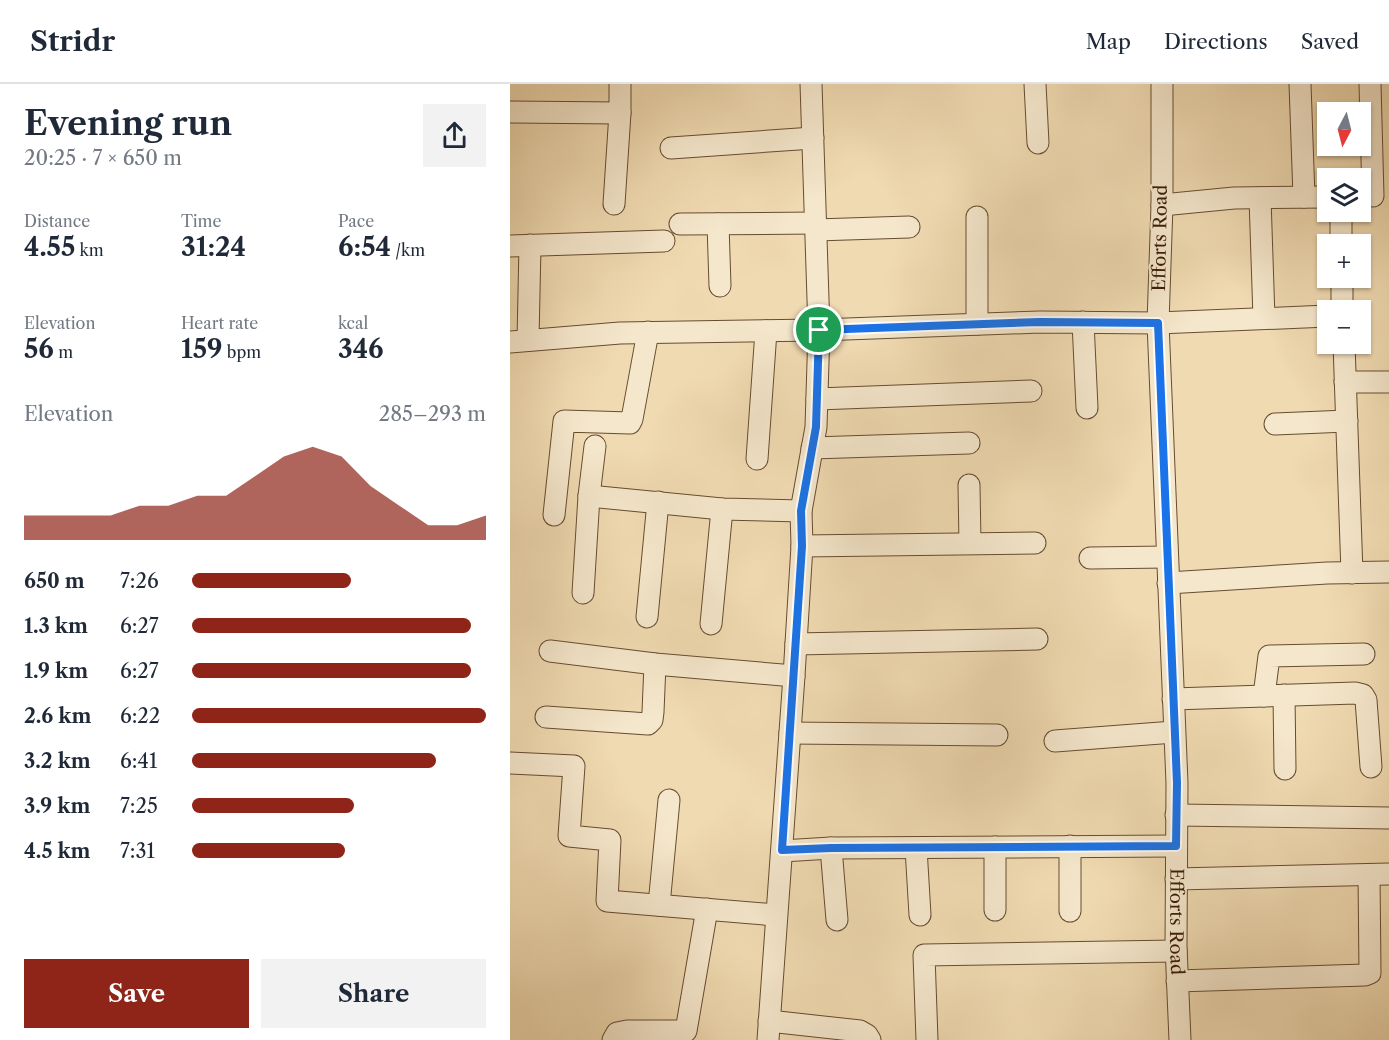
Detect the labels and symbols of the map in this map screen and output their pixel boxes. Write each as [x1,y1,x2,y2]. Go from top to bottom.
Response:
north arrow [1317,102,1371,156]
street label: Efforts Road [1148,184,1172,292]
pin [793,304,844,355]
street label: Efforts Road [1165,868,1188,975]

